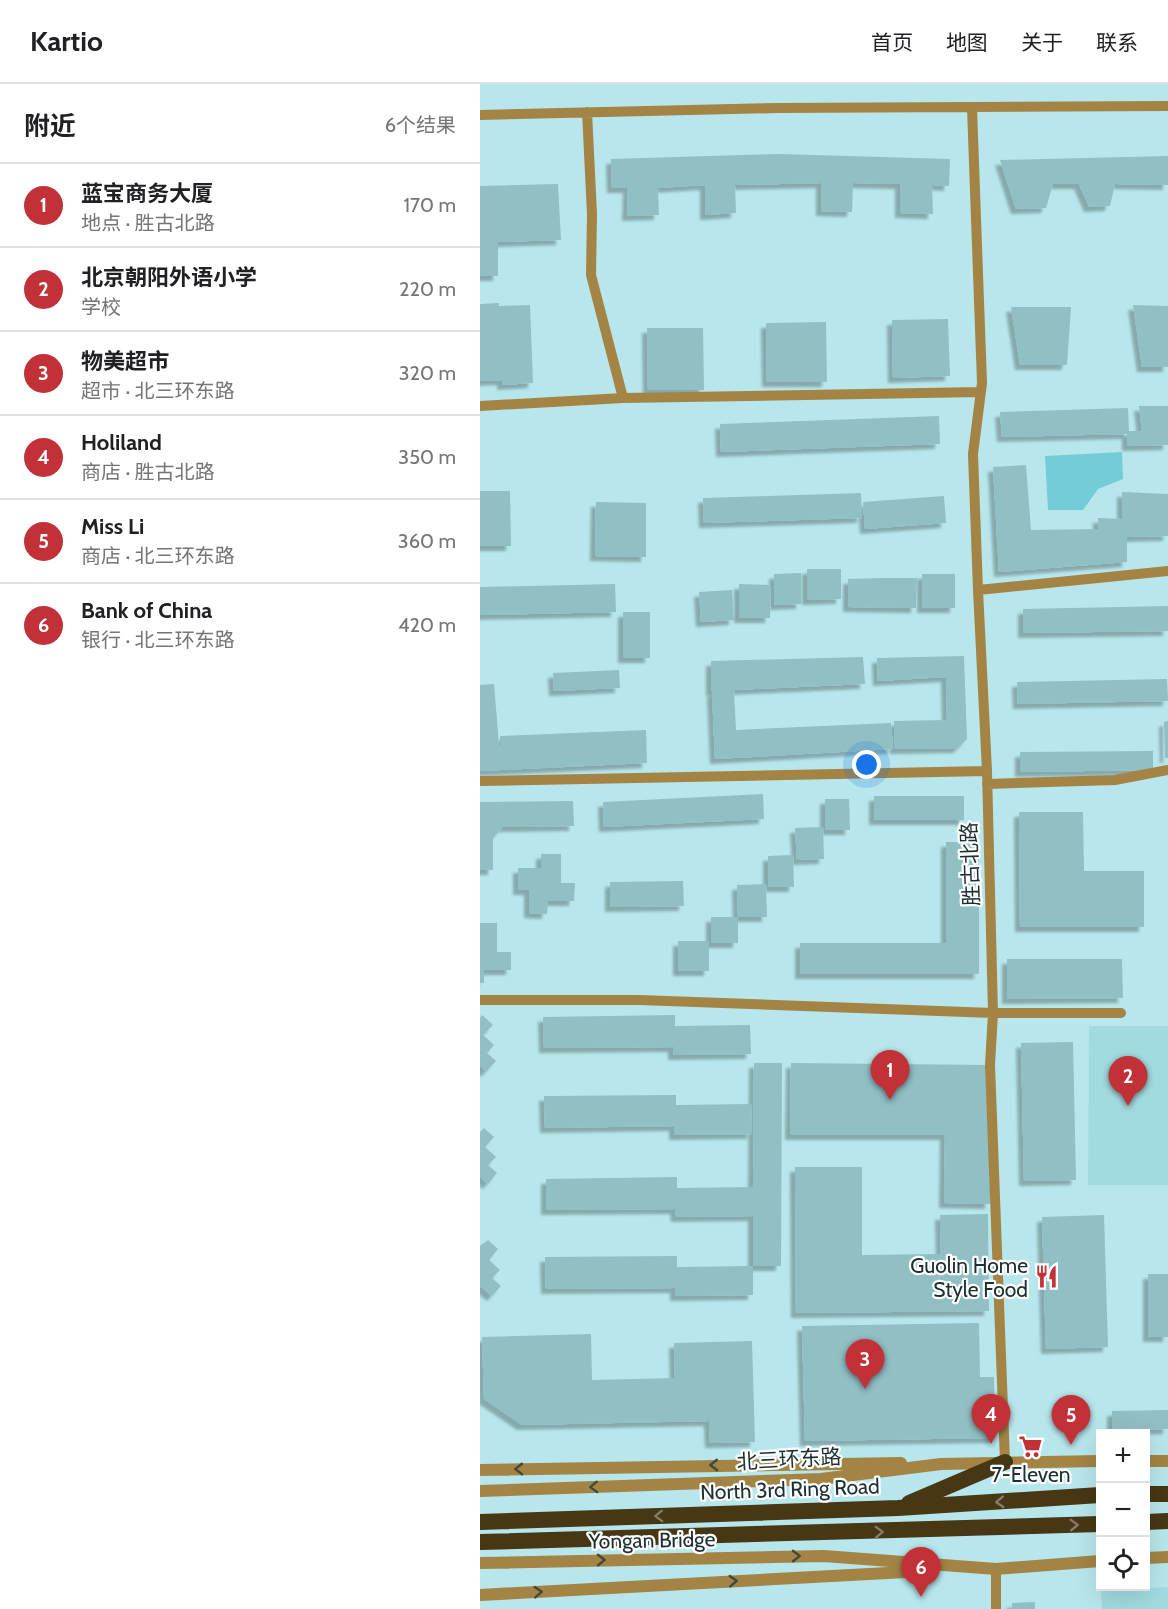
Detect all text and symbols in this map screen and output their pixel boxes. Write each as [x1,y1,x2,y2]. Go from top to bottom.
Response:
text: Kartio [30,24,103,58]
text: 首页 [871,30,913,55]
text: 地图 [946,30,988,55]
text: 关于 [1021,30,1063,55]
text: 联系 [1096,30,1138,55]
text: 附近 [24,110,76,142]
text: 6个结果 [385,113,456,137]
text: 蓝宝商务大厦 [81,180,213,207]
text: 1 [40,193,47,217]
text: 170 m [404,193,456,217]
text: 地点 · 胜古北路 [81,211,215,235]
text: 北京朝阳外语小学 [81,264,257,291]
text: 2 [38,277,49,301]
text: 220 m [399,277,456,301]
text: 学校 [81,295,121,319]
text: 物美超市 [81,348,169,375]
text: 3 [38,361,49,385]
text: 320 m [399,361,456,385]
text: 超市 · 北三环东路 [81,379,235,403]
text: Holiland [81,429,162,456]
text: 4 [37,445,50,469]
text: 350 m [398,445,456,469]
text: 商店 · 胜古北路 [81,460,215,484]
text: Miss Li [81,513,144,540]
text: 5 [38,529,49,553]
text: 360 m [398,529,456,553]
text: 商店 · 北三环东路 [81,544,235,568]
text: Bank of China [81,597,212,624]
text: 6 [38,613,49,637]
text: 420 m [398,613,456,637]
text: 银行 · 北三环东路 [81,628,235,652]
your location [852,750,881,779]
street label: 胜古北路 [956,822,984,906]
pin: 1 [870,1050,910,1100]
pin: 2 [1108,1056,1148,1106]
place label: Guolin Home Style Food [910,1253,1028,1302]
restaurant icon: Guolin Home Style Food [1033,1264,1059,1290]
pin: 3 [846,1340,884,1389]
pin: 4 [972,1394,1010,1444]
pin: 5 [1052,1396,1090,1445]
map controls [1096,1429,1150,1591]
button: + [1096,1429,1150,1483]
supermarket icon: 7-Eleven [1018,1433,1044,1459]
street label: 北三环东路 [736,1444,842,1474]
one-way arrow [710,1459,719,1471]
place label: 7-Eleven [992,1462,1070,1487]
one-way arrow [515,1463,524,1475]
street label: North 3rd Ring Road [700,1473,880,1505]
one-way arrow [590,1481,599,1493]
button: − [1096,1483,1150,1537]
one-way arrow [996,1495,1005,1508]
one-way arrow [655,1509,664,1522]
one-way arrow [1069,1518,1078,1531]
one-way arrow [874,1525,883,1538]
street label: Yongan Bridge [587,1526,716,1554]
button: locate [1096,1537,1150,1591]
pin: 6 [902,1548,940,1597]
one-way arrow [792,1550,801,1562]
one-way arrow [597,1554,606,1567]
one-way arrow [729,1575,738,1588]
one-way arrow [534,1585,543,1598]

